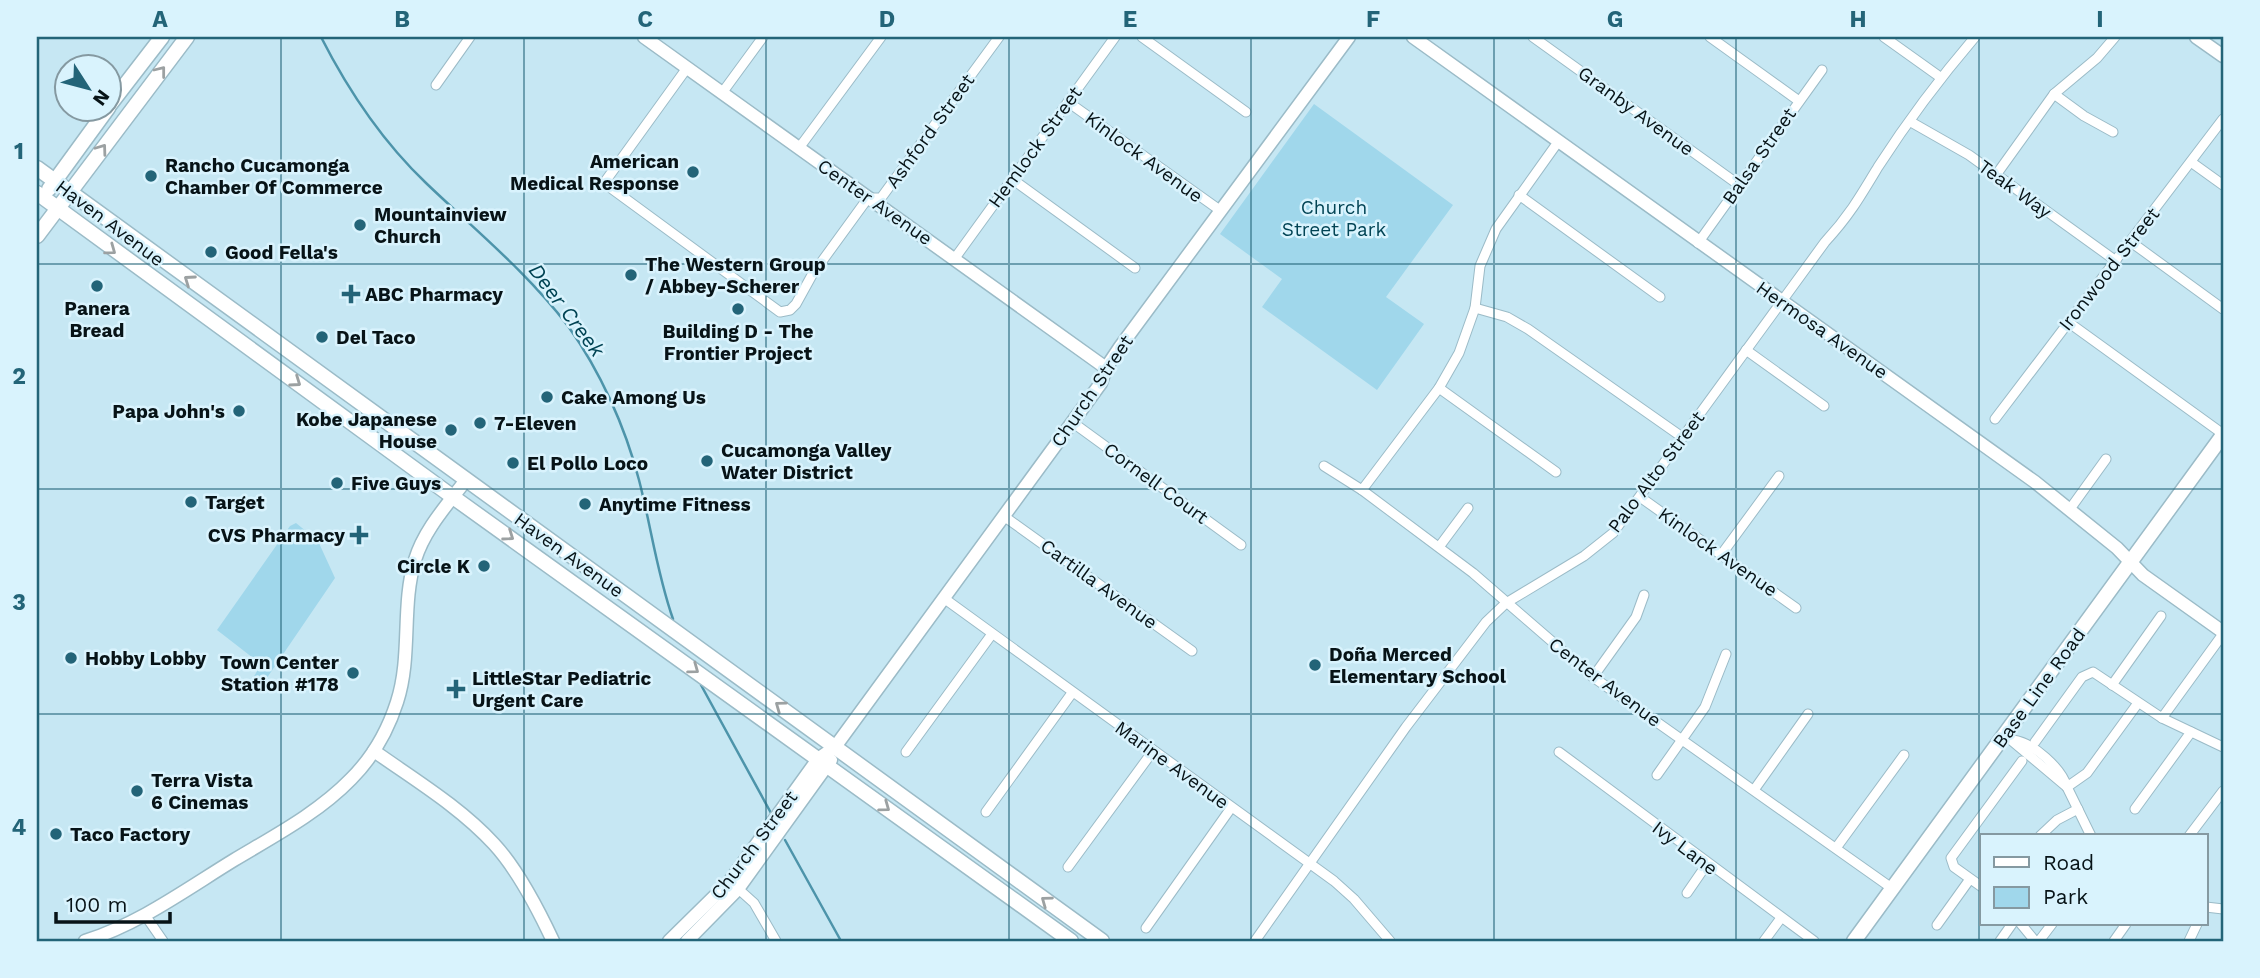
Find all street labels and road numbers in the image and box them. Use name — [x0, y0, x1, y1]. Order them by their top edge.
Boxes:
street label: Granby Avenue — [1574, 61, 1698, 161]
street label: Ashford Street — [881, 69, 979, 193]
street label: Hemlock Street — [983, 82, 1087, 212]
street label: Balsa Street — [1717, 103, 1801, 209]
street label: Kinlock Avenue — [1080, 106, 1208, 208]
street label: Center Avenue — [813, 154, 937, 250]
street label: Teak Way — [1974, 155, 2056, 223]
street label: Haven Avenue — [51, 175, 169, 271]
street label: Ironwood Street — [2054, 203, 2164, 335]
street label: Hermosa Avenue — [1752, 276, 1892, 384]
street label: Church Street — [1046, 331, 1138, 451]
street label: Palo Alto Street — [1603, 407, 1709, 537]
street label: Cornell Court — [1099, 437, 1213, 529]
street label: Kinlock Avenue — [1654, 502, 1782, 602]
street label: Haven Avenue — [510, 508, 628, 602]
street label: Cartilla Avenue — [1036, 534, 1162, 634]
street label: Base Line Road — [1988, 624, 2090, 752]
street label: Center Avenue — [1544, 632, 1666, 732]
street label: Marine Avenue — [1110, 716, 1234, 814]
street label: Church Street — [706, 786, 802, 904]
street label: Ivy Lane — [1648, 816, 1722, 880]

